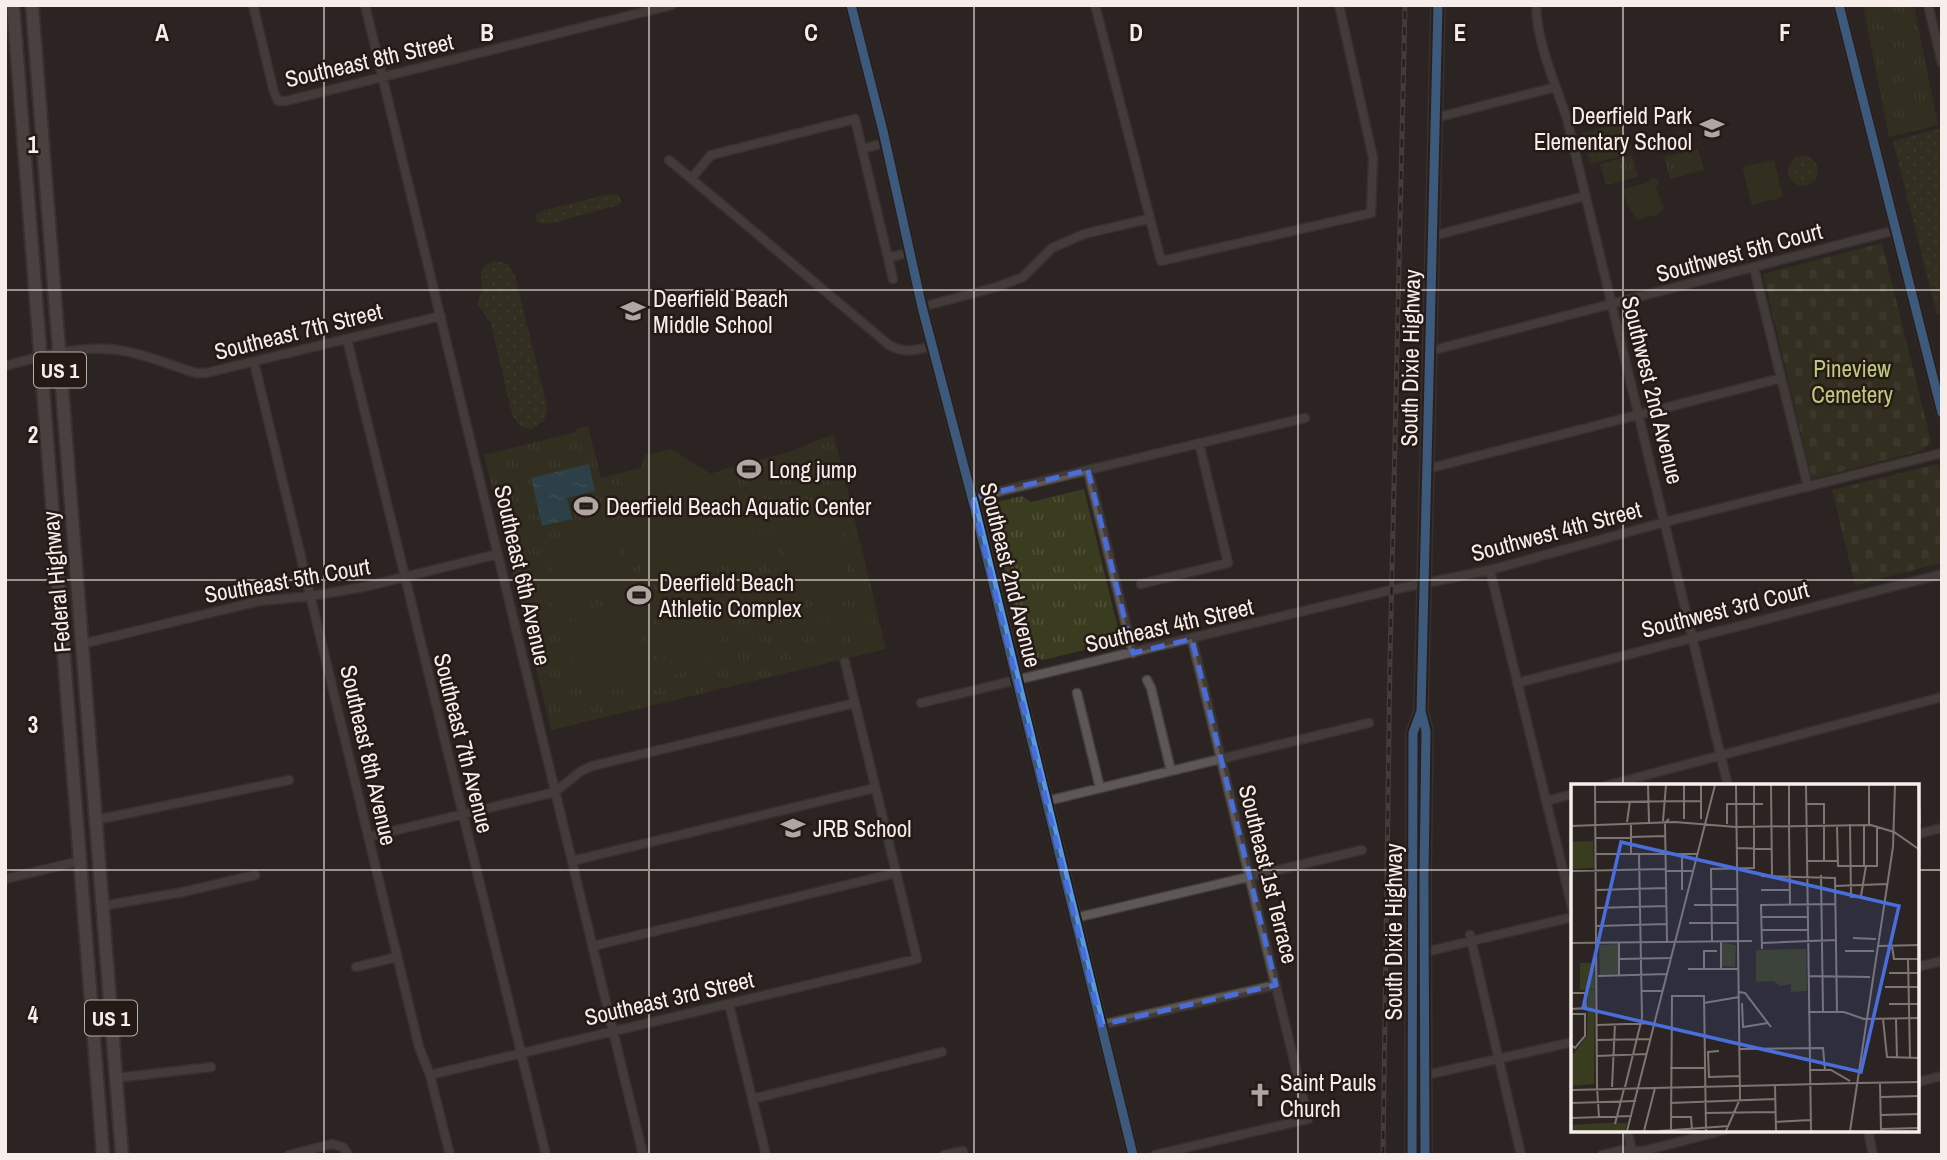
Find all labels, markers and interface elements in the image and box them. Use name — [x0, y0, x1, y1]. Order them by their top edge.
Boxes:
text: A — [155, 17, 169, 48]
text: B — [480, 17, 494, 48]
text: C — [804, 17, 818, 48]
text: D — [1129, 17, 1143, 48]
text: E — [1454, 17, 1466, 48]
text: F — [1779, 17, 1791, 48]
street label: Southeast 8th Street — [282, 26, 456, 94]
place label: Deerfield Park Elementary School — [1534, 100, 1693, 157]
school or university icon: Deerfield Park Elementary School — [1698, 114, 1726, 142]
text: 1 — [28, 129, 39, 160]
street label: Southwest 5th Court — [1652, 215, 1826, 289]
street label: South Dixie Highway — [1393, 269, 1427, 447]
place label: Deerfield Beach Middle School — [653, 283, 788, 340]
street label: Southwest 2nd Avenue — [1615, 293, 1691, 487]
street label: Southeast 7th Street — [211, 295, 385, 367]
school or university icon: Deerfield Beach Middle School — [619, 297, 647, 325]
road number: US 1 — [34, 352, 86, 388]
park label: Pineview Cemetery — [1811, 353, 1893, 410]
text: 2 — [28, 419, 38, 450]
place label: Long jump — [769, 454, 857, 485]
sports icon: Long jump — [735, 455, 763, 483]
street label: Southeast 2nd Avenue — [973, 479, 1049, 671]
street label: Southeast 6th Avenue — [487, 482, 559, 668]
place label: Deerfield Beach Aquatic Center — [606, 491, 872, 522]
sports icon: Deerfield Beach Aquatic Center — [572, 492, 600, 520]
street label: Southwest 4th Street — [1467, 493, 1645, 569]
street label: Federal Highway — [34, 510, 78, 654]
street label: Southeast 5th Court — [202, 550, 372, 610]
place label: Deerfield Beach Athletic Complex — [658, 567, 802, 624]
street label: Southwest 3rd Court — [1638, 573, 1812, 645]
sports icon: Deerfield Beach Athletic Complex — [625, 581, 653, 609]
street label: Southeast 4th Street — [1082, 591, 1256, 659]
street label: Southeast 7th Avenue — [427, 650, 501, 836]
street label: Southeast 8th Avenue — [333, 662, 405, 848]
text: 3 — [28, 709, 38, 740]
street label: Southeast 1st Terrace — [1232, 781, 1306, 967]
inset map — [1571, 784, 1919, 1132]
place label: JRB School — [813, 813, 912, 844]
school or university icon: JRB School — [779, 814, 807, 842]
street label: South Dixie Highway — [1378, 843, 1409, 1021]
street label: Southeast 3rd Street — [581, 963, 757, 1033]
text: 4 — [28, 999, 39, 1030]
road number: US 1 — [85, 1000, 137, 1036]
place label: Saint Pauls Church — [1280, 1067, 1376, 1124]
church icon: Saint Pauls Church — [1246, 1081, 1274, 1109]

